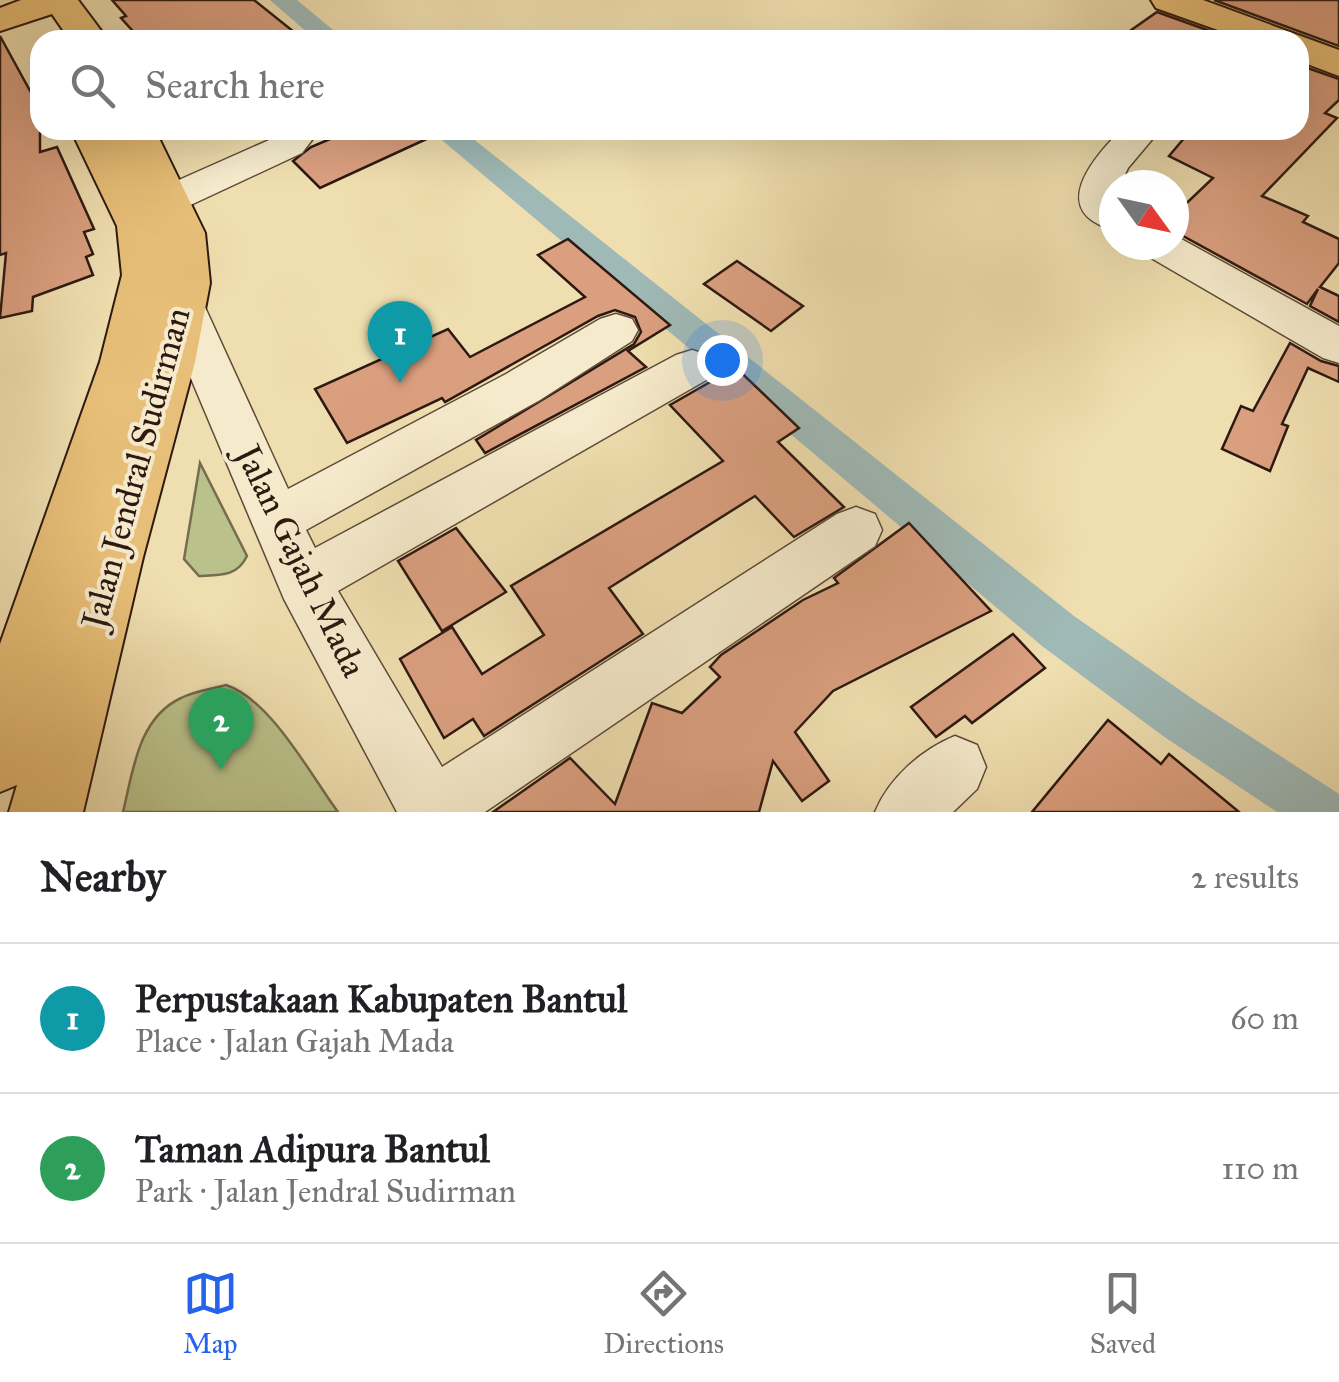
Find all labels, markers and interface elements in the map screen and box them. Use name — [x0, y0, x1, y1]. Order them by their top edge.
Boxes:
search box — [30, 30, 1309, 140]
icon: search — [65, 58, 120, 113]
text: Search here — [145, 62, 325, 108]
north arrow — [1099, 170, 1189, 260]
pin: 1 — [368, 300, 432, 383]
street label: Jalan Jendral Sudirman — [71, 303, 200, 637]
your location — [697, 335, 748, 386]
street label: Jalan Gajah Mada — [225, 434, 376, 684]
pin: 2 — [188, 688, 254, 770]
text: Nearby — [40, 851, 165, 903]
text: 2 results — [1191, 858, 1299, 897]
text: Perpustakaan Kabupaten Bantul — [135, 976, 627, 1022]
text: 1 — [66, 999, 79, 1038]
text: 60 m — [1230, 999, 1299, 1038]
text: Place · Jalan Gajah Mada — [135, 1022, 454, 1061]
text: Taman Adipura Bantul — [135, 1126, 490, 1172]
text: 2 — [65, 1149, 80, 1188]
text: 110 m — [1221, 1149, 1299, 1188]
text: Park · Jalan Jendral Sudirman — [135, 1172, 516, 1211]
tab: Map — [183, 1266, 238, 1361]
tab: Directions — [603, 1266, 724, 1361]
tab: Saved — [1090, 1266, 1156, 1361]

